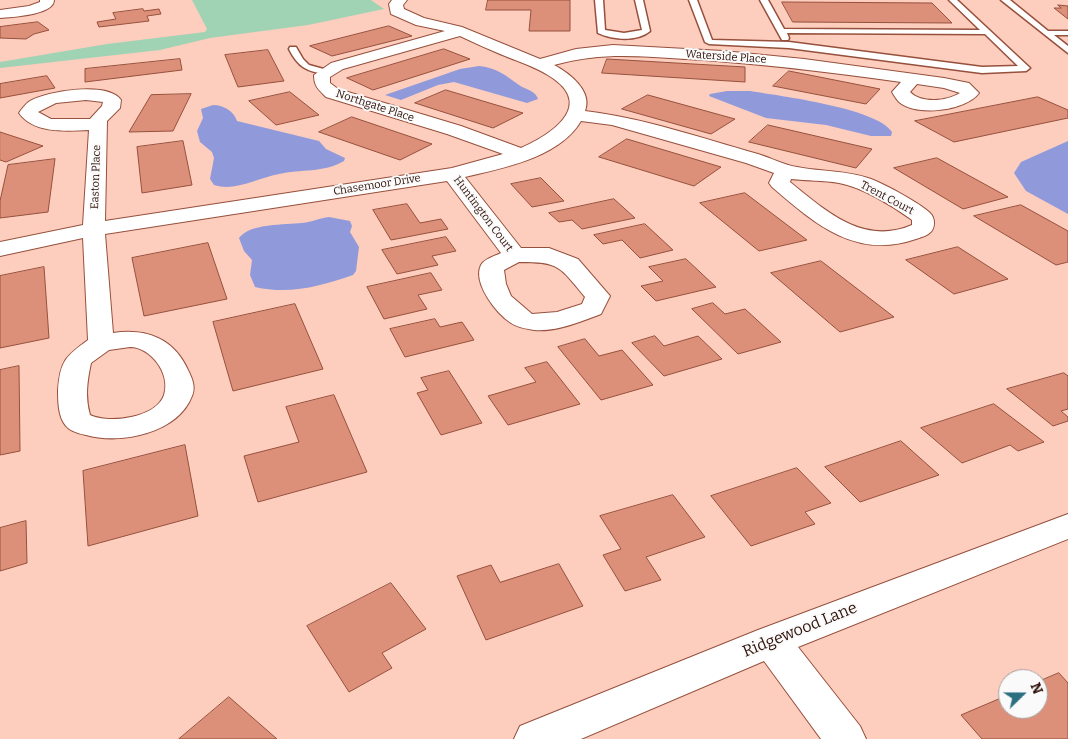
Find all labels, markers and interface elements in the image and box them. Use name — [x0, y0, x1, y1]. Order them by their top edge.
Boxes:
street label: Waterside Place — [685, 48, 767, 66]
street label: Northgate Place — [334, 87, 416, 125]
street label: Easton Place — [88, 145, 104, 209]
street label: Chasemoor Drive — [332, 172, 422, 198]
street label: Huntington Court — [450, 174, 516, 254]
street label: Trent Court — [858, 178, 916, 218]
street label: Ridgewood Lane — [740, 598, 860, 662]
north arrow — [998, 669, 1048, 719]
text: N — [1027, 680, 1046, 697]

